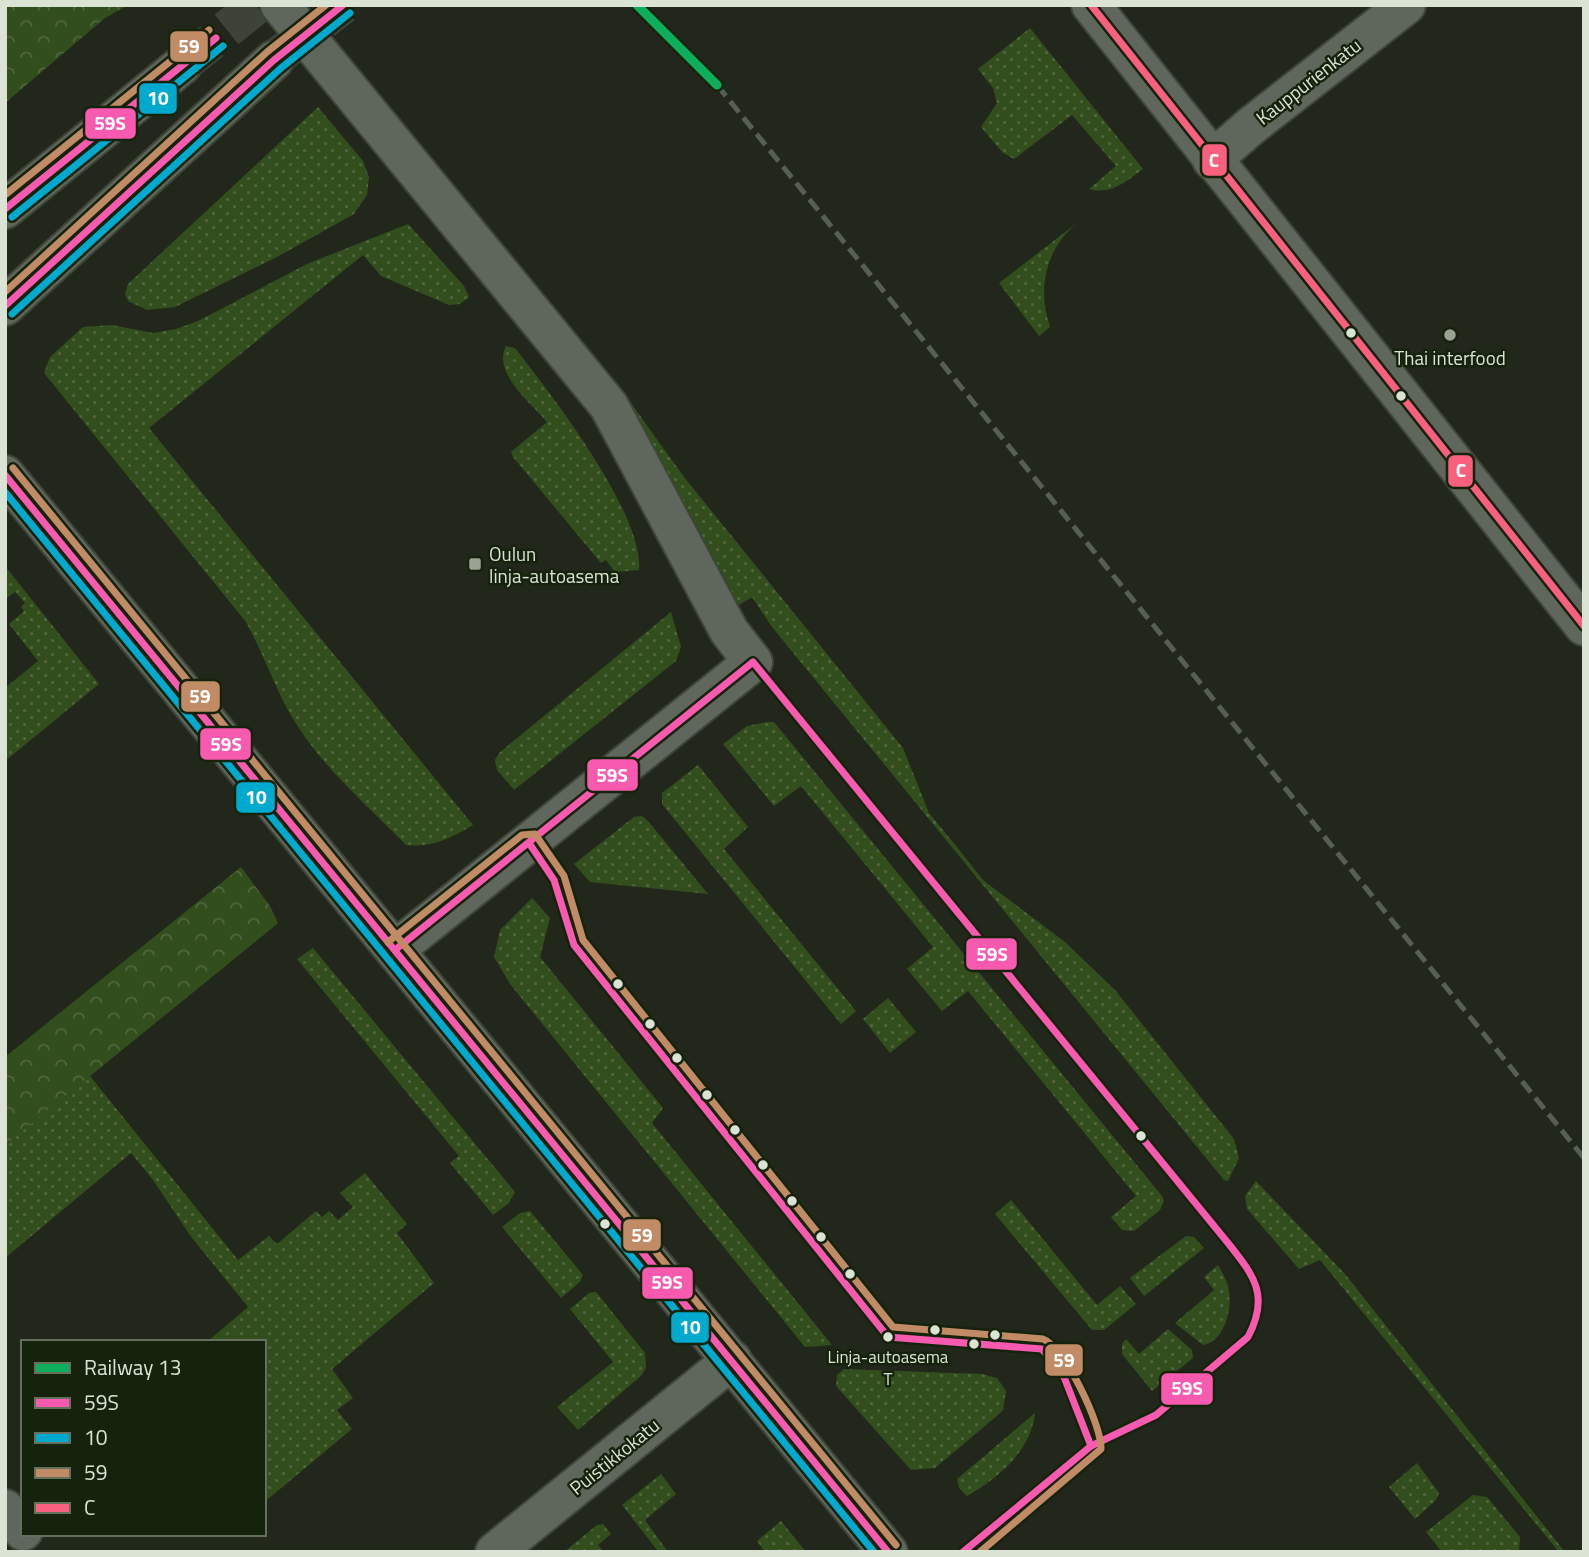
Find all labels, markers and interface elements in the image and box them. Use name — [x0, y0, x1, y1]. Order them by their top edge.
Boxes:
line badge: 59 — [169, 30, 209, 63]
text: 59 — [178, 31, 200, 60]
street label: Kauppurienkatu — [1249, 31, 1367, 131]
line badge: 10 — [138, 82, 178, 115]
text: 10 — [147, 83, 169, 112]
line badge: 59S — [84, 107, 137, 140]
text: 59S — [94, 108, 126, 137]
line badge: C — [1201, 143, 1228, 177]
text: C — [1209, 145, 1219, 174]
unlabelled marker — [1344, 326, 1358, 340]
marker: Thai interfood — [1442, 327, 1458, 343]
place label: Thai interfood — [1394, 343, 1506, 372]
unlabelled marker — [1394, 389, 1408, 403]
line badge: C — [1447, 454, 1474, 488]
text: C — [1456, 455, 1466, 484]
place label: Oulun linja-autoasema — [489, 539, 620, 590]
marker: Oulun linja-autoasema — [467, 556, 483, 572]
line badge: 59 — [180, 680, 221, 713]
text: 59 — [189, 681, 211, 710]
line badge: 59S — [199, 727, 252, 761]
text: 59S — [210, 729, 242, 758]
line badge: 59S — [586, 758, 639, 792]
text: 59S — [596, 760, 628, 789]
line badge: 10 — [235, 781, 276, 814]
text: 10 — [245, 782, 267, 811]
line badge: 59S — [965, 937, 1018, 971]
text: 59S — [976, 939, 1008, 968]
unlabelled marker — [611, 977, 625, 991]
unlabelled marker — [643, 1017, 657, 1031]
unlabelled marker — [670, 1051, 684, 1065]
unlabelled marker — [700, 1088, 714, 1102]
unlabelled marker — [728, 1123, 742, 1137]
unlabelled marker — [1134, 1129, 1148, 1143]
unlabelled marker — [756, 1158, 770, 1172]
unlabelled marker — [785, 1194, 799, 1208]
unlabelled marker — [598, 1217, 612, 1231]
line badge: 59 — [622, 1218, 662, 1252]
text: 59 — [631, 1220, 653, 1249]
unlabelled marker — [814, 1230, 828, 1244]
line badge: 59S — [641, 1266, 694, 1300]
text: 59S — [651, 1267, 683, 1296]
unlabelled marker — [843, 1267, 857, 1281]
line badge: 10 — [670, 1311, 710, 1344]
text: 10 — [679, 1312, 701, 1341]
unlabelled marker — [928, 1323, 942, 1337]
unlabelled marker — [988, 1328, 1002, 1342]
marker: Linja-autoasema T — [881, 1330, 895, 1344]
unlabelled marker — [967, 1337, 981, 1351]
legend — [21, 1340, 266, 1536]
line badge: 59 — [1044, 1343, 1084, 1377]
place label: Linja-autoasema T — [828, 1344, 949, 1392]
text: 59 — [1053, 1345, 1075, 1374]
text: Railway 13 — [84, 1351, 182, 1383]
line badge: 59S — [1160, 1372, 1214, 1406]
text: 59S — [1171, 1373, 1203, 1402]
text: 59S — [84, 1386, 119, 1418]
street label: Puistikkokatu — [563, 1411, 665, 1501]
text: 10 — [84, 1421, 108, 1453]
text: 59 — [84, 1456, 108, 1488]
text: C — [84, 1491, 95, 1523]

